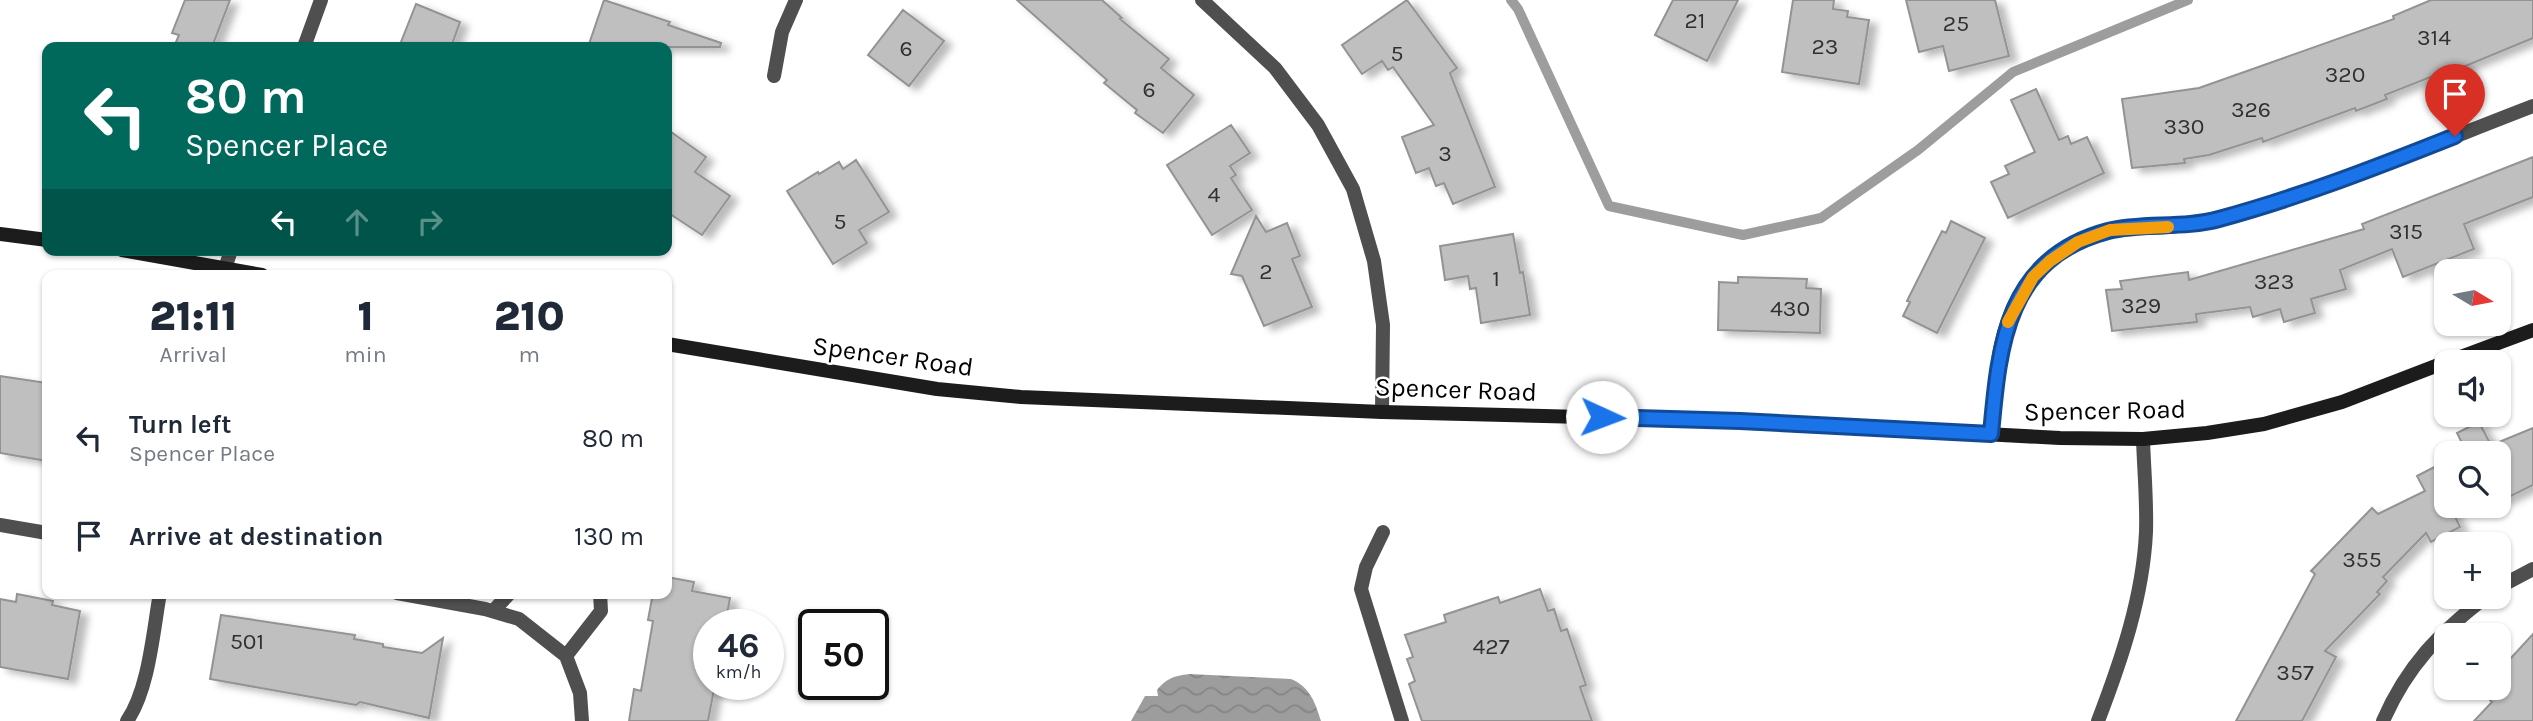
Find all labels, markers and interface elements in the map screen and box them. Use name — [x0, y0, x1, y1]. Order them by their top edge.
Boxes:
house number: 21 — [1685, 7, 1705, 34]
house number: 25 — [1943, 10, 1969, 37]
house number: 314 — [2417, 24, 2451, 51]
house number: 23 — [1812, 33, 1838, 60]
house number: 6 — [899, 35, 913, 62]
house number: 5 — [1391, 40, 1403, 67]
house number: 320 — [2325, 61, 2365, 88]
pin — [2425, 64, 2485, 136]
text: 80 m — [185, 68, 307, 125]
icon: left — [70, 70, 161, 161]
icon: arrive — [2436, 75, 2474, 113]
house number: 6 — [1142, 76, 1156, 103]
house number: 326 — [2231, 96, 2271, 123]
house number: 330 — [2164, 113, 2204, 140]
text: Spencer Place — [185, 127, 388, 164]
house number: 3 — [1438, 140, 1452, 167]
house number: 4 — [1208, 181, 1221, 208]
icon: left — [265, 203, 303, 241]
icon: ahead — [338, 203, 376, 241]
icon: right — [411, 203, 449, 241]
house number: 5 — [834, 208, 846, 235]
house number: 315 — [2389, 218, 2423, 245]
house number: 2 — [1259, 258, 1273, 285]
north arrow — [2434, 259, 2511, 336]
map controls — [2434, 259, 2511, 700]
house number: 1 — [1492, 265, 1500, 292]
house number: 323 — [2254, 268, 2294, 295]
text: 21:11 — [149, 291, 237, 341]
text: 1 — [357, 291, 374, 341]
text: 210 — [494, 291, 565, 341]
house number: 329 — [2121, 292, 2161, 319]
house number: 430 — [1770, 295, 1810, 322]
street label: Spencer Road — [810, 330, 975, 383]
text: Arrival — [159, 341, 227, 368]
text: min — [344, 341, 387, 368]
text: m — [519, 341, 540, 368]
button: sound — [2434, 350, 2511, 427]
street label: Spencer Road — [1374, 371, 1538, 408]
position arrow — [1565, 380, 1639, 454]
street label: Spencer Road — [2024, 394, 2186, 427]
text: Turn left — [129, 409, 231, 440]
icon: left — [70, 419, 108, 457]
text: 80 m — [582, 423, 644, 454]
text: Spencer Place — [129, 440, 275, 467]
button: search — [2434, 441, 2511, 518]
icon: arrive — [70, 517, 108, 555]
text: Arrive at destination — [129, 521, 383, 552]
text: 130 m — [574, 521, 644, 552]
button: + — [2434, 532, 2511, 609]
house number: 355 — [2342, 546, 2382, 573]
speed limit sign: 50 — [798, 609, 889, 700]
button: − — [2434, 623, 2511, 700]
text: 46 — [717, 625, 760, 666]
house number: 501 — [230, 628, 264, 655]
house number: 427 — [1473, 633, 1510, 660]
house number: 357 — [2276, 659, 2314, 686]
text: km/h — [716, 661, 761, 683]

